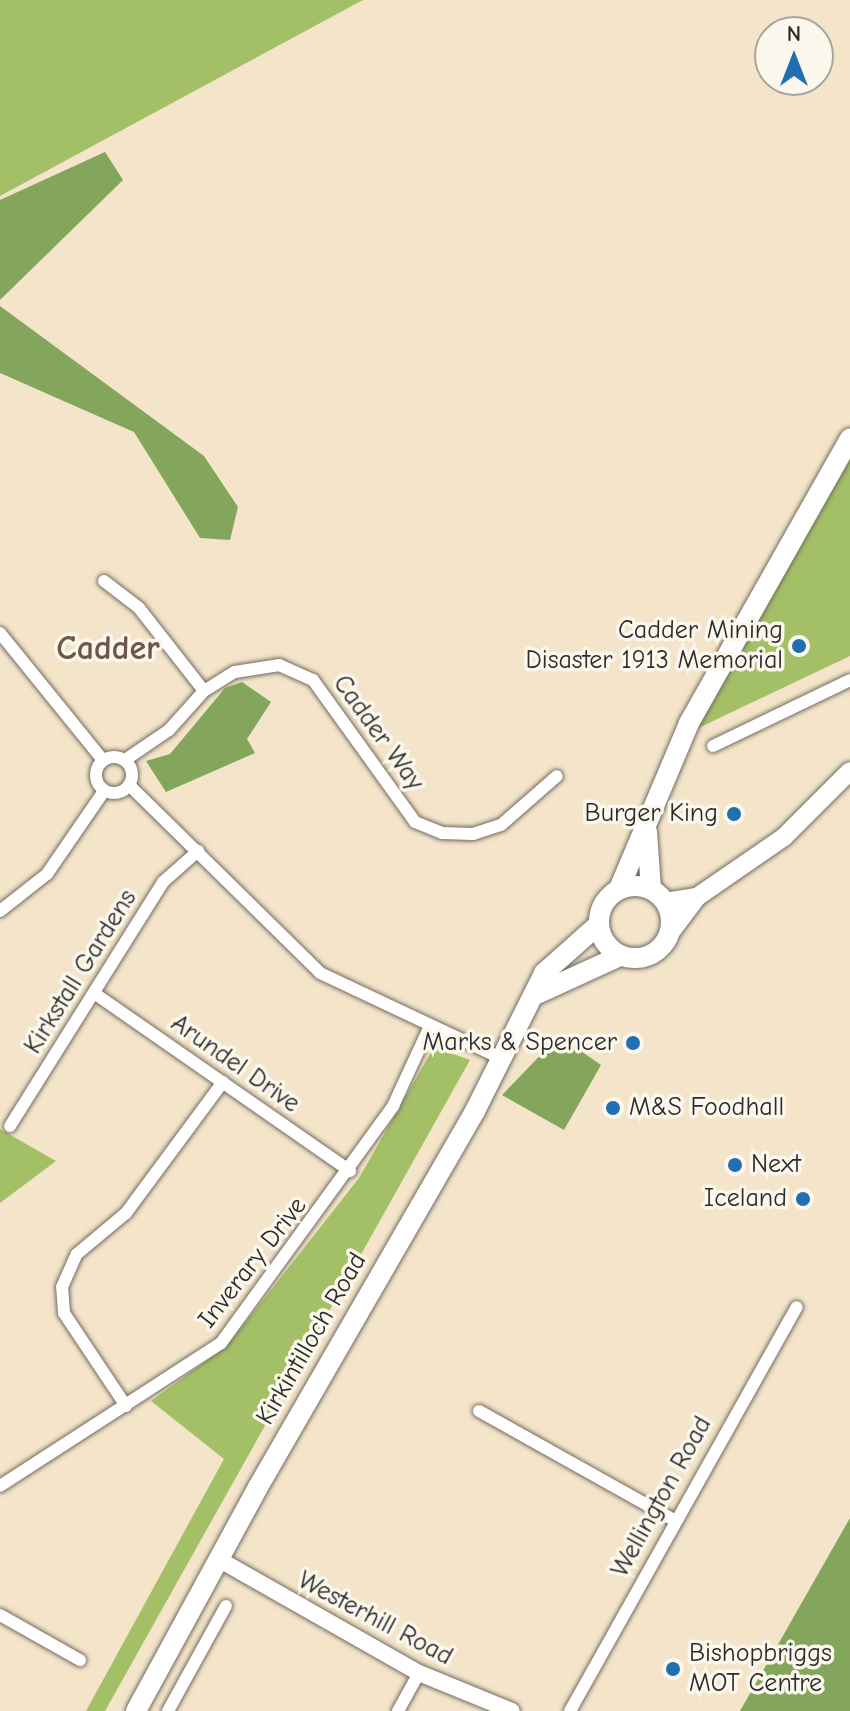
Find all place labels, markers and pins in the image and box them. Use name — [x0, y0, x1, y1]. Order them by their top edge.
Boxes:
place label: Cadder Mining Disaster 1913 Memorial — [525, 615, 783, 676]
marker: Cadder Mining Disaster 1913 Memorial — [790, 637, 808, 655]
place label: Burger King — [585, 798, 718, 830]
marker: Burger King — [725, 805, 743, 823]
place label: Marks & Spencer — [423, 1027, 617, 1059]
marker: Marks & Spencer — [624, 1034, 642, 1052]
place label: M&S Foodhall — [629, 1092, 784, 1124]
marker: M&S Foodhall — [604, 1099, 622, 1117]
place label: Next — [751, 1149, 801, 1181]
marker: Next — [726, 1156, 744, 1174]
place label: Iceland — [704, 1183, 787, 1215]
marker: Iceland — [794, 1190, 812, 1208]
place label: Bishopbriggs MOT Centre — [689, 1638, 832, 1700]
marker: Bishopbriggs MOT Centre — [664, 1660, 682, 1678]

